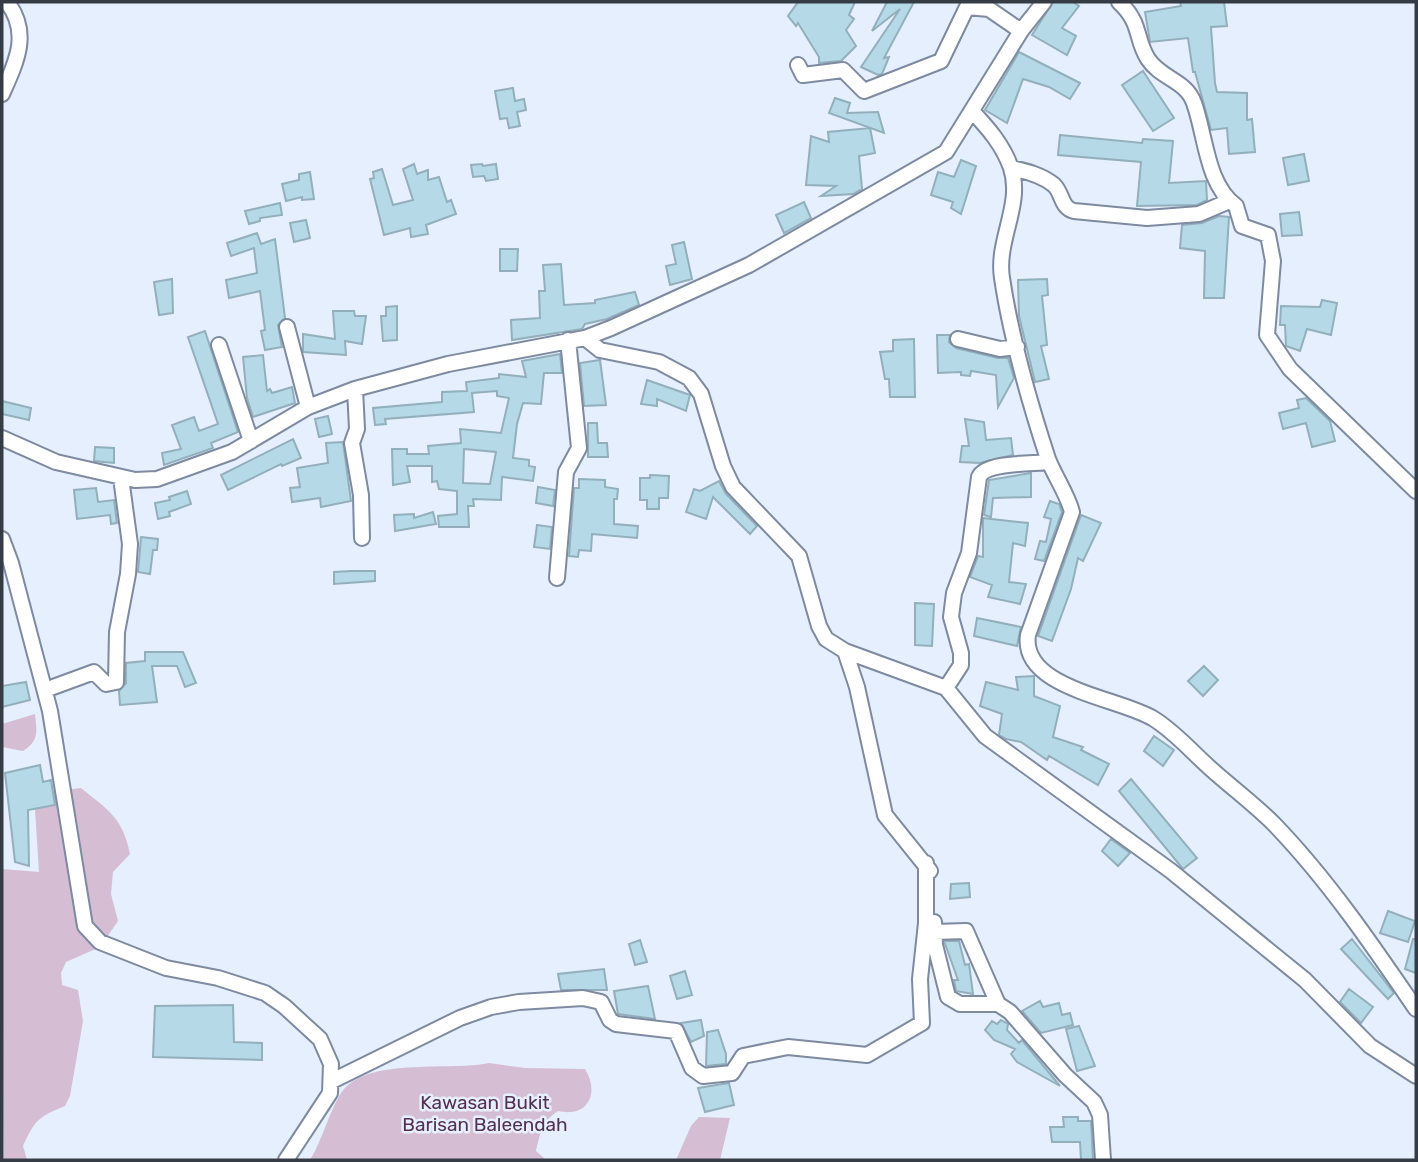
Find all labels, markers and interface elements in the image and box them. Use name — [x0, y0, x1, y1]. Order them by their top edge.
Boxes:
park label: Kawasan Bukit Barisan Baleendah — [402, 1091, 568, 1136]

